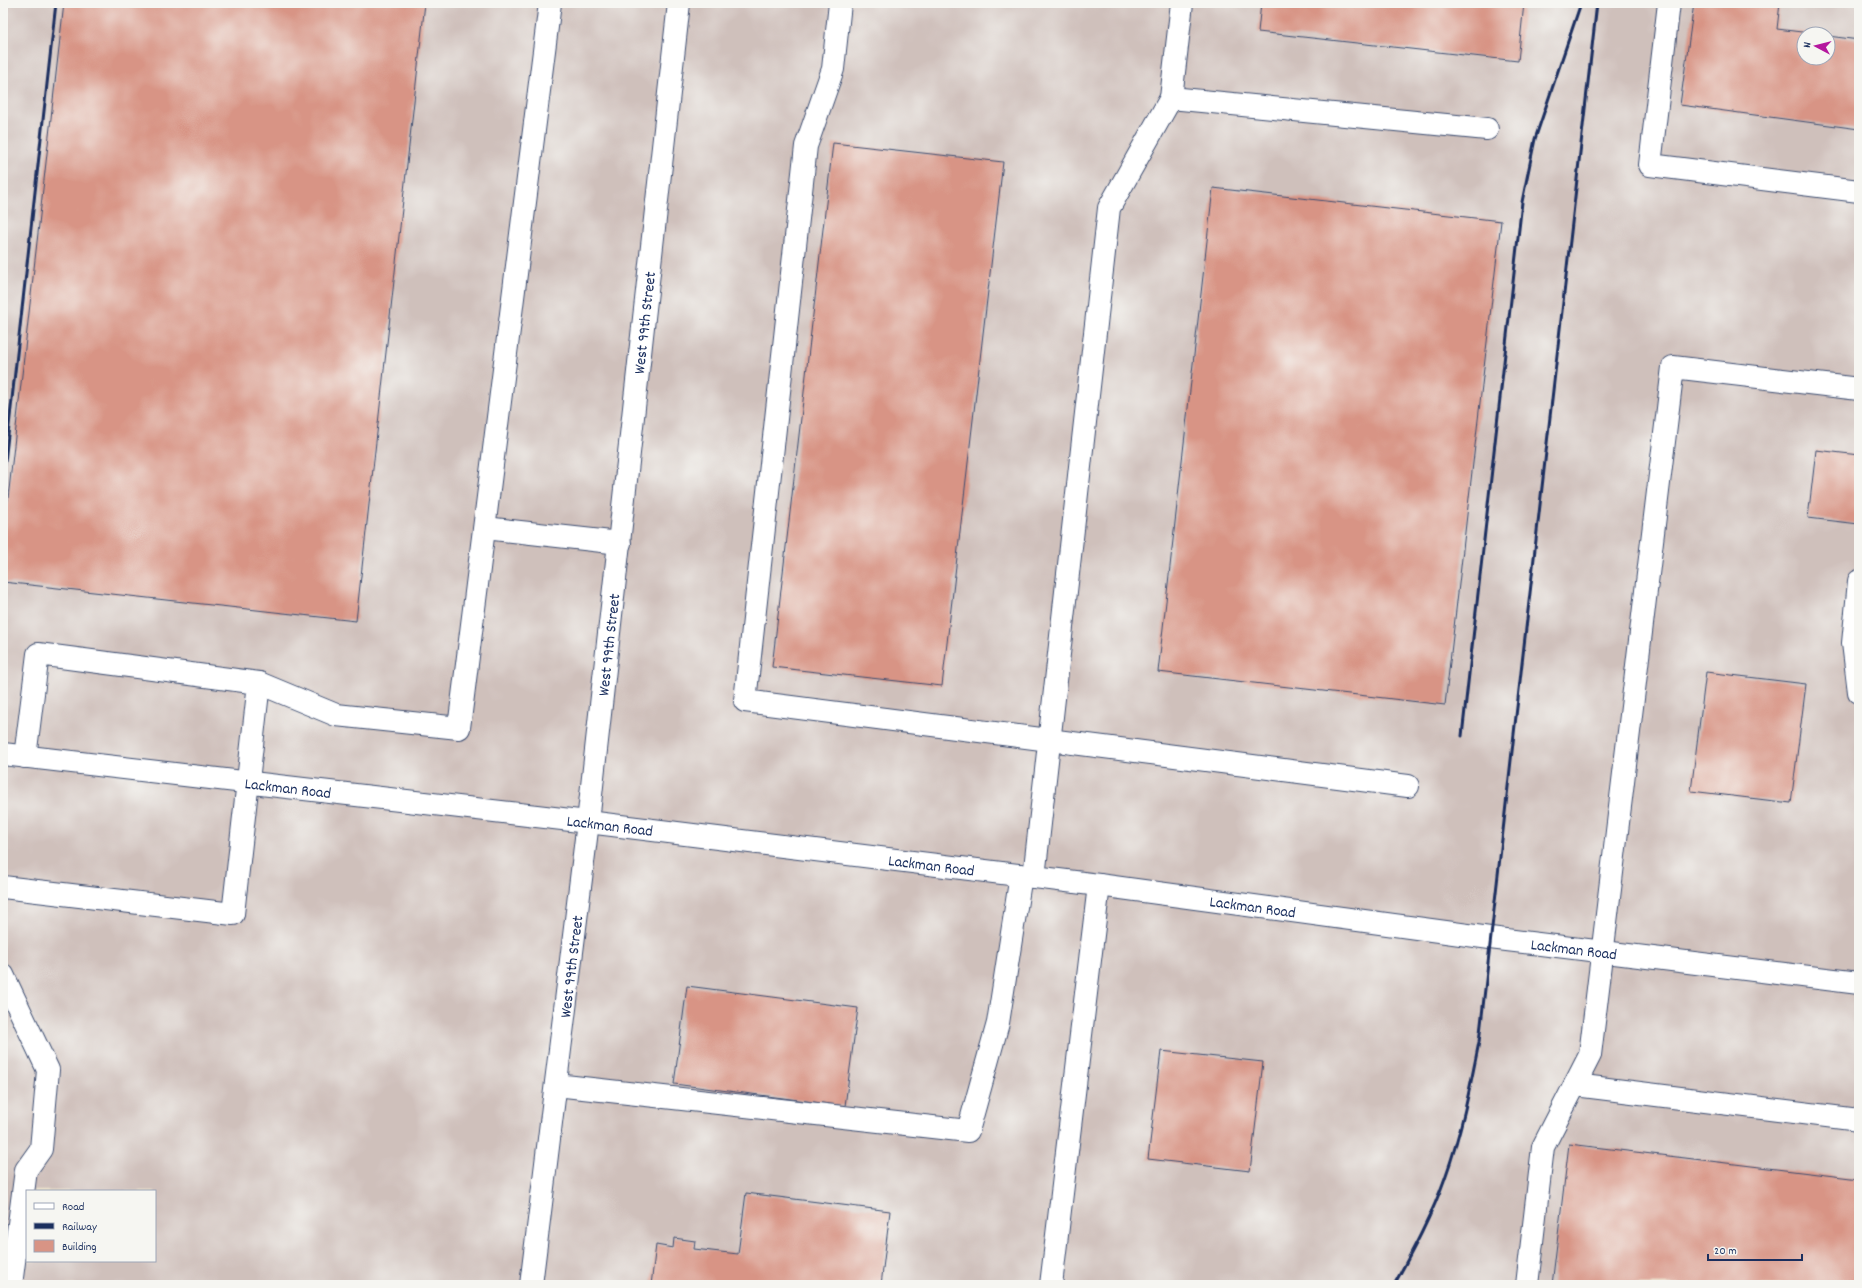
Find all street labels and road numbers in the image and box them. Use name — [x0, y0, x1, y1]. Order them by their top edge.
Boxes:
street label: West 99th Street — [629, 270, 663, 375]
street label: West 99th Street — [593, 592, 627, 697]
street label: Lackman Road — [243, 773, 332, 806]
street label: Lackman Road — [565, 811, 654, 844]
street label: Lackman Road — [887, 850, 976, 884]
street label: Lackman Road — [1208, 891, 1297, 926]
street label: West 99th Street — [555, 914, 590, 1019]
street label: Lackman Road — [1529, 934, 1618, 967]

